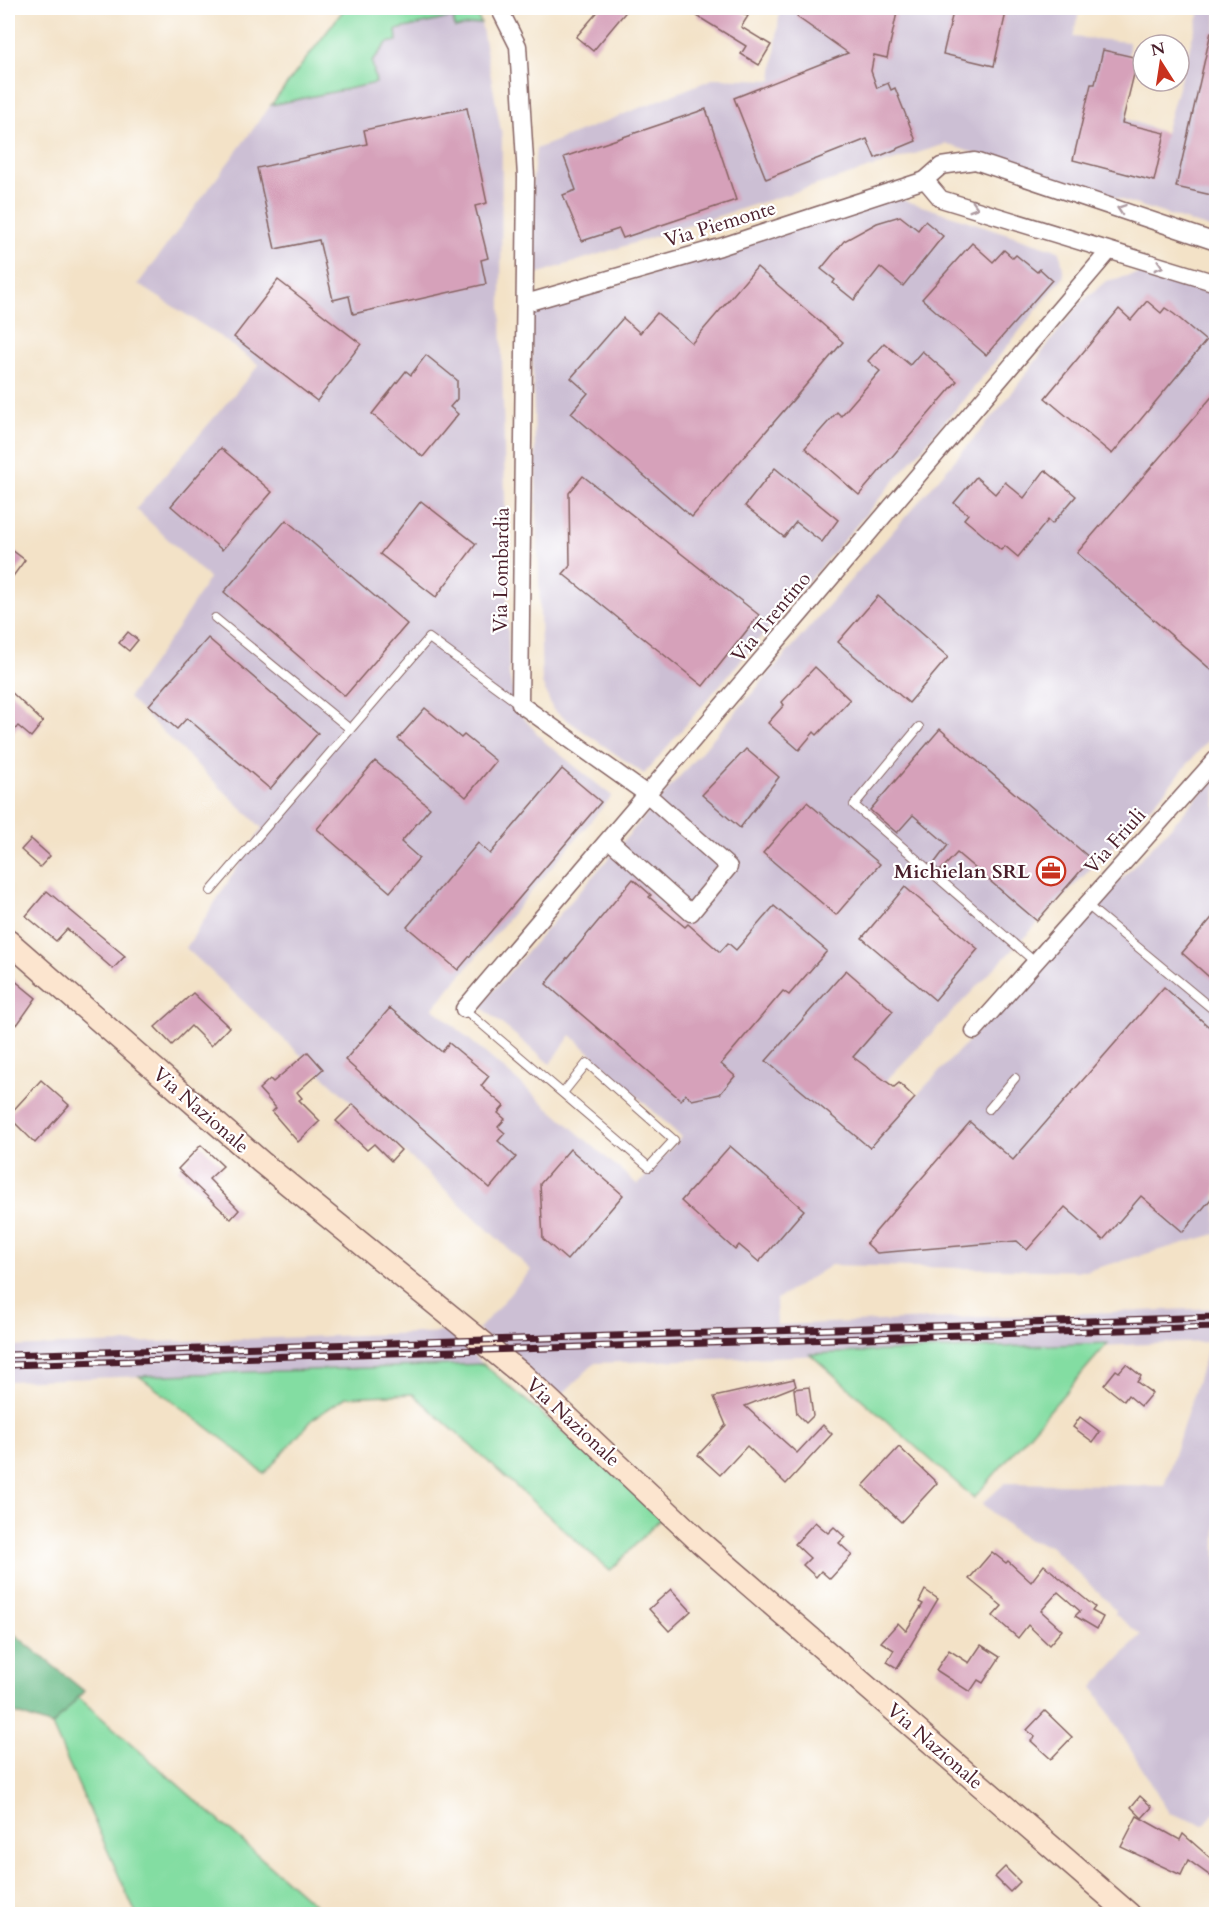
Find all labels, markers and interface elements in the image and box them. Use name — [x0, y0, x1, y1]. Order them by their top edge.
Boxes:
north arrow — [1131, 33, 1191, 93]
text: N — [1149, 37, 1167, 62]
street label: Via Piemonte — [661, 194, 779, 254]
one-way arrow — [968, 200, 979, 212]
one-way arrow — [1116, 204, 1127, 217]
one-way arrow — [1154, 259, 1164, 271]
street label: Via Lombardia — [486, 507, 516, 633]
street label: Via Trentino — [725, 566, 817, 668]
street label: Via Friuli — [1078, 802, 1152, 880]
office icon: Michielan SRL — [1035, 855, 1067, 887]
place label: Michielan SRL — [894, 858, 1030, 885]
street label: Via Nazionale — [147, 1061, 255, 1159]
street label: Via Nazionale — [520, 1371, 626, 1473]
street label: Via Nazionale — [881, 1697, 989, 1795]

